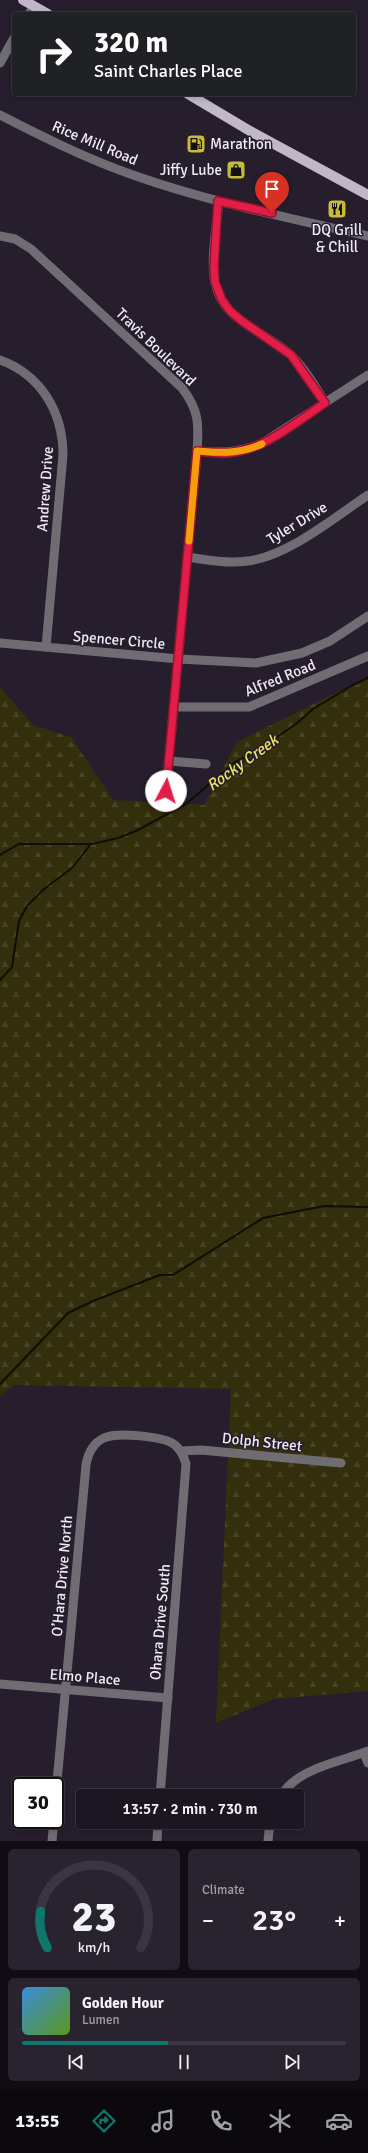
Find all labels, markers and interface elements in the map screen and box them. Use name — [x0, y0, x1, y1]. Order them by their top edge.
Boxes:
text: 320 m — [94, 26, 168, 60]
icon: right — [28, 28, 80, 80]
text: Saint Charles Place — [94, 60, 242, 82]
street label: Rice Mill Road — [50, 117, 140, 169]
fuel station icon: Marathon — [185, 133, 207, 155]
place label: Marathon — [210, 135, 272, 153]
shop icon: Jiffy Lube — [225, 159, 247, 181]
place label: Jiffy Lube — [160, 161, 222, 179]
pin — [255, 172, 289, 213]
icon: arrive — [261, 178, 283, 200]
restaurant icon: DQ Grill & Chill — [326, 198, 348, 220]
place label: DQ Grill & Chill — [312, 221, 362, 256]
street label: Travis Boulevard — [112, 304, 200, 390]
street label: Andrew Drive — [33, 446, 57, 532]
street label: Tyler Drive — [263, 498, 331, 548]
street label: Spencer Circle — [72, 627, 166, 653]
street label: Alfred Road — [242, 656, 318, 700]
water label: Rocky Creek — [203, 729, 284, 795]
position arrow — [145, 770, 187, 812]
street label: Dolph Street — [221, 1429, 303, 1455]
street label: O’Hara Drive North — [48, 1515, 76, 1637]
street label: Ohara Drive South — [146, 1563, 174, 1681]
street label: Elmo Place — [49, 1665, 121, 1689]
speed limit sign: 30 — [12, 1777, 64, 1829]
text: 13:57 · 2 min · 730 m — [123, 1800, 257, 1818]
text: Climate — [202, 1882, 245, 1898]
text: 23 — [72, 1891, 116, 1942]
text: 23° — [252, 1902, 296, 1939]
text: − — [202, 1907, 214, 1934]
text: + — [334, 1907, 346, 1934]
text: km/h — [78, 1938, 110, 1955]
text: Golden Hour — [82, 1994, 164, 2012]
text: Lumen — [82, 2012, 120, 2028]
icon: previous — [65, 2051, 87, 2073]
icon: pause — [173, 2051, 195, 2073]
icon: next — [281, 2051, 303, 2073]
icon: directions — [90, 2107, 118, 2135]
icon: music — [149, 2107, 177, 2135]
icon: phone — [207, 2107, 235, 2135]
icon: climate — [266, 2107, 294, 2135]
icon: car — [325, 2107, 353, 2135]
text: 13:55 — [15, 2110, 60, 2132]

